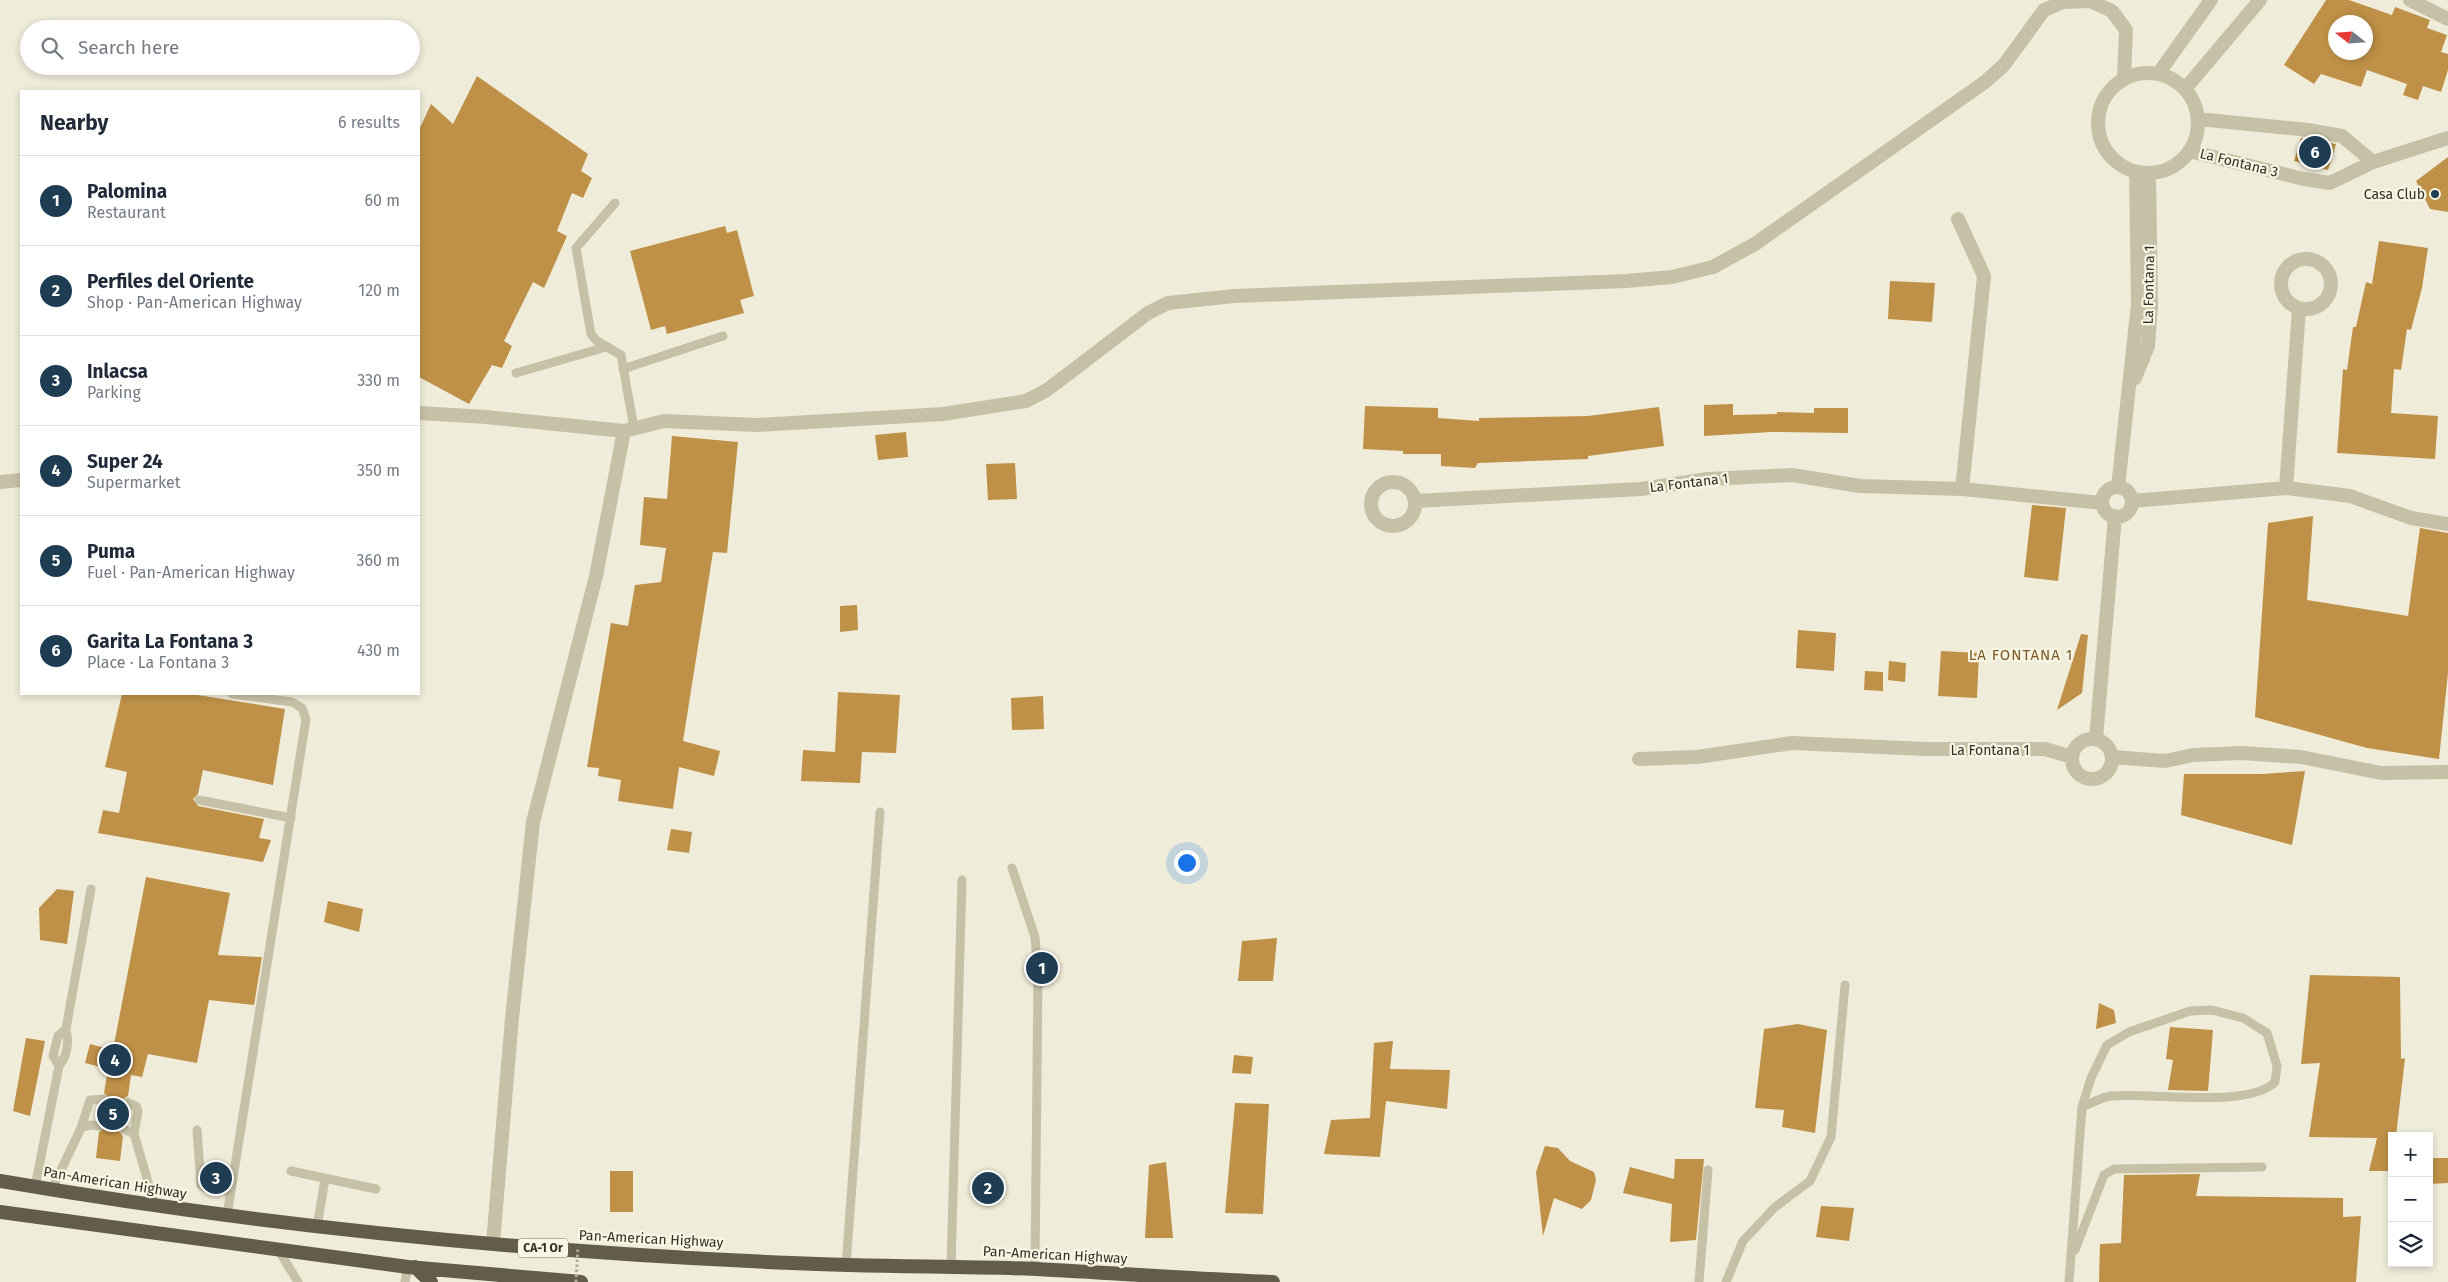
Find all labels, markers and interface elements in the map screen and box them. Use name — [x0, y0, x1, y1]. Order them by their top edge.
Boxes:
north arrow — [2328, 15, 2373, 60]
search box — [20, 20, 420, 75]
icon: search — [38, 34, 66, 62]
text: Search here — [78, 36, 179, 59]
text: Nearby — [40, 110, 108, 136]
text: 6 results — [338, 113, 400, 132]
pin: 6 — [2299, 133, 2331, 171]
street label: La Fontana 3 — [2198, 145, 2280, 181]
text: Palomina — [87, 180, 167, 203]
place label: Casa Club — [2364, 186, 2425, 203]
marker: Casa Club — [2429, 188, 2441, 200]
text: 1 — [52, 191, 60, 210]
text: 60 m — [365, 191, 400, 210]
text: Restaurant — [87, 203, 166, 222]
street label: La Fontana 1 — [2140, 245, 2158, 325]
text: Perfiles del Oriente — [87, 270, 254, 293]
text: 2 — [52, 281, 60, 300]
text: 120 m — [358, 281, 400, 300]
text: Shop · Pan-American Highway — [87, 293, 302, 312]
text: Inlacsa — [87, 360, 148, 383]
text: 3 — [52, 371, 60, 390]
text: 330 m — [357, 371, 400, 390]
text: Parking — [87, 383, 141, 402]
text: Super 24 — [87, 450, 163, 473]
text: 4 — [51, 461, 61, 480]
text: 350 m — [357, 461, 400, 480]
street label: La Fontana 1 — [1649, 470, 1729, 496]
text: Supermarket — [87, 473, 181, 492]
text: Puma — [87, 540, 135, 563]
text: 5 — [52, 551, 60, 570]
text: 360 m — [357, 551, 400, 570]
text: Fuel · Pan-American Highway — [87, 563, 295, 582]
text: Garita La Fontana 3 — [87, 630, 253, 653]
text: 6 — [51, 641, 61, 660]
text: 430 m — [357, 641, 400, 660]
district label: LA FONTANA 1 — [1969, 646, 2073, 664]
text: Place · La Fontana 3 — [87, 653, 229, 672]
street label: La Fontana 1 — [1950, 742, 2030, 759]
your location — [1174, 850, 1200, 876]
pin: 1 — [1026, 949, 1058, 987]
pin: 4 — [99, 1041, 131, 1079]
pin: 5 — [97, 1095, 129, 1133]
map controls — [2388, 1132, 2433, 1267]
button: + — [2388, 1132, 2433, 1177]
pin: 3 — [200, 1159, 232, 1197]
street label: Pan-American Highway — [42, 1163, 188, 1203]
pin: 2 — [972, 1169, 1004, 1207]
button: − — [2388, 1177, 2433, 1222]
button: layers — [2388, 1222, 2433, 1267]
street label: Pan-American Highway — [578, 1227, 724, 1251]
road number: CA-1 Or — [518, 1238, 568, 1258]
street label: Pan-American Highway — [982, 1243, 1128, 1267]

